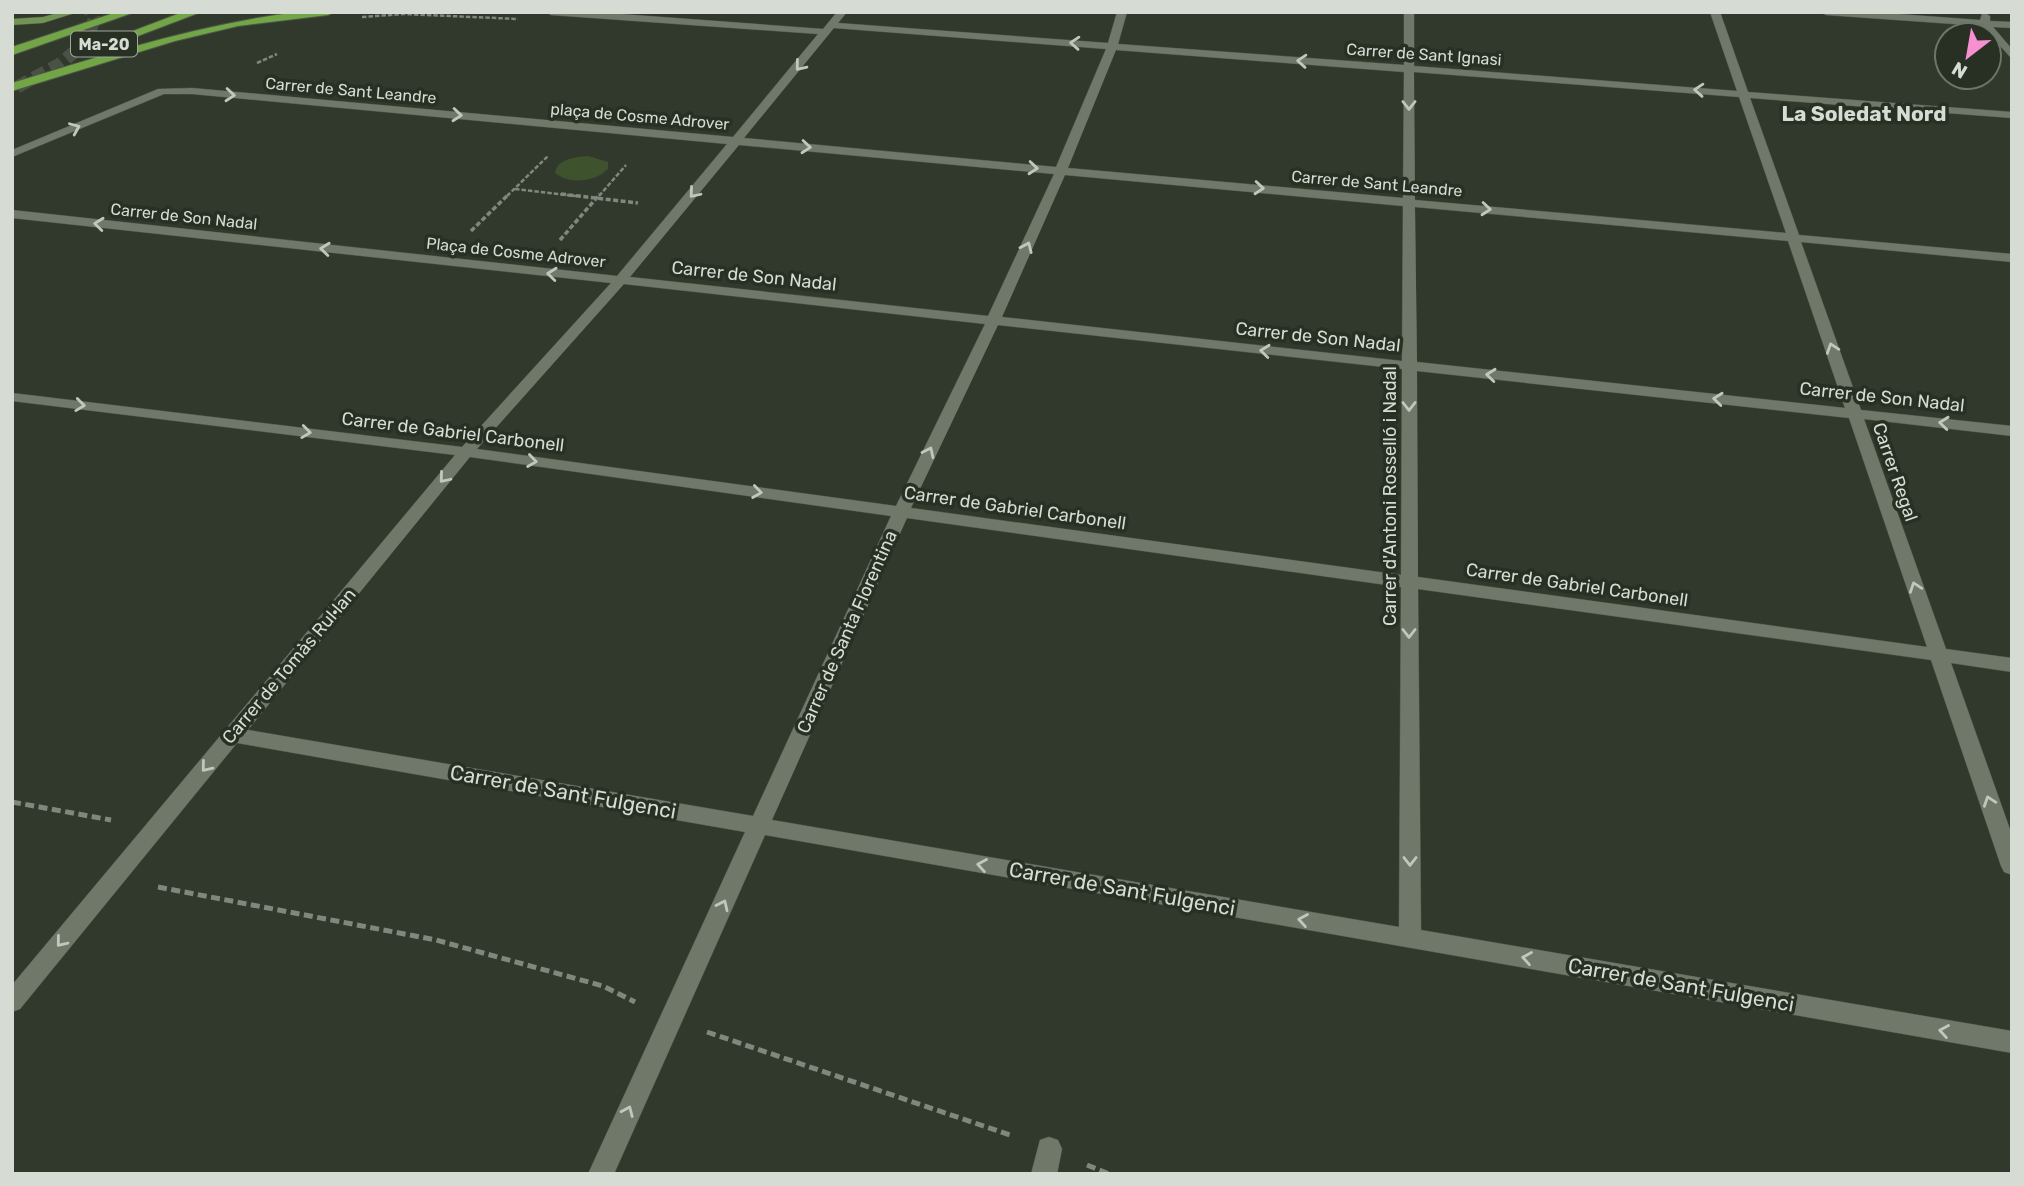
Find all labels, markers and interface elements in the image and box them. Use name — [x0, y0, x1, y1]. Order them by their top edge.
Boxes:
north arrow — [1933, 21, 2003, 91]
road number: Ma-20 — [71, 32, 137, 56]
one-way arrow — [1069, 36, 1080, 51]
street label: Carrer de Sant Ignasi — [1346, 40, 1502, 69]
one-way arrow — [1296, 53, 1307, 68]
one-way arrow — [796, 57, 808, 70]
text: N — [1948, 57, 1971, 84]
street label: Carrer de Sant Leandre — [265, 74, 437, 107]
one-way arrow — [1694, 83, 1705, 98]
one-way arrow — [225, 87, 236, 102]
street label: plaça de Cosme Adrover — [550, 99, 730, 134]
one-way arrow — [1401, 100, 1417, 111]
district label: La Soledat Nord — [1781, 101, 1947, 126]
one-way arrow — [452, 107, 463, 122]
one-way arrow — [68, 122, 80, 136]
one-way arrow — [801, 139, 812, 154]
one-way arrow — [1028, 160, 1039, 175]
street label: Carrer de Sant Leandre — [1291, 167, 1463, 200]
one-way arrow — [1254, 181, 1265, 196]
one-way arrow — [690, 185, 702, 198]
street label: Carrer de Son Nadal — [110, 199, 258, 234]
one-way arrow — [1481, 201, 1492, 216]
one-way arrow — [93, 217, 104, 232]
street label: Plaça de Cosme Adrover — [425, 234, 607, 271]
one-way arrow — [320, 241, 331, 256]
one-way arrow — [1019, 242, 1033, 254]
street label: Carrer de Son Nadal — [670, 256, 838, 296]
one-way arrow — [546, 266, 558, 281]
street label: Carrer de Son Nadal — [1234, 317, 1402, 357]
one-way arrow — [1259, 343, 1271, 358]
one-way arrow — [1826, 343, 1840, 355]
street label: Carrer d'Antoni Rosselló i Nadal — [1379, 366, 1401, 626]
one-way arrow — [1486, 368, 1497, 383]
street label: Carrer de Son Nadal — [1798, 377, 1966, 417]
one-way arrow — [1712, 392, 1723, 407]
one-way arrow — [74, 398, 86, 413]
one-way arrow — [1401, 401, 1417, 412]
street label: Carrer de Gabriel Carbonell — [340, 407, 566, 457]
one-way arrow — [1938, 416, 1950, 431]
street label: Carrer Regal — [1868, 420, 1922, 524]
one-way arrow — [300, 425, 312, 440]
one-way arrow — [921, 447, 935, 459]
one-way arrow — [526, 453, 537, 468]
one-way arrow — [440, 471, 453, 483]
street label: Carrer de Gabriel Carbonell — [903, 482, 1127, 534]
one-way arrow — [751, 484, 763, 499]
street label: Carrer de Santa Florentina — [792, 527, 902, 737]
street label: Carrer de Gabriel Carbonell — [1465, 559, 1689, 611]
one-way arrow — [1909, 581, 1923, 593]
street label: Carrer de Tomàs Rul·lan — [217, 584, 361, 748]
one-way arrow — [1401, 629, 1417, 639]
one-way arrow — [202, 759, 214, 772]
street label: Carrer de Sant Fulgenci — [448, 759, 678, 824]
one-way arrow — [1983, 796, 1997, 808]
street label: Carrer de Sant Fulgenci — [1007, 856, 1237, 921]
one-way arrow — [1402, 856, 1418, 867]
one-way arrow — [976, 858, 988, 873]
one-way arrow — [715, 900, 729, 912]
one-way arrow — [1297, 913, 1309, 928]
one-way arrow — [57, 934, 69, 947]
one-way arrow — [1521, 952, 1533, 967]
street label: Carrer de Sant Fulgenci — [1566, 952, 1796, 1017]
one-way arrow — [1939, 1024, 1950, 1039]
one-way arrow — [620, 1106, 634, 1119]

